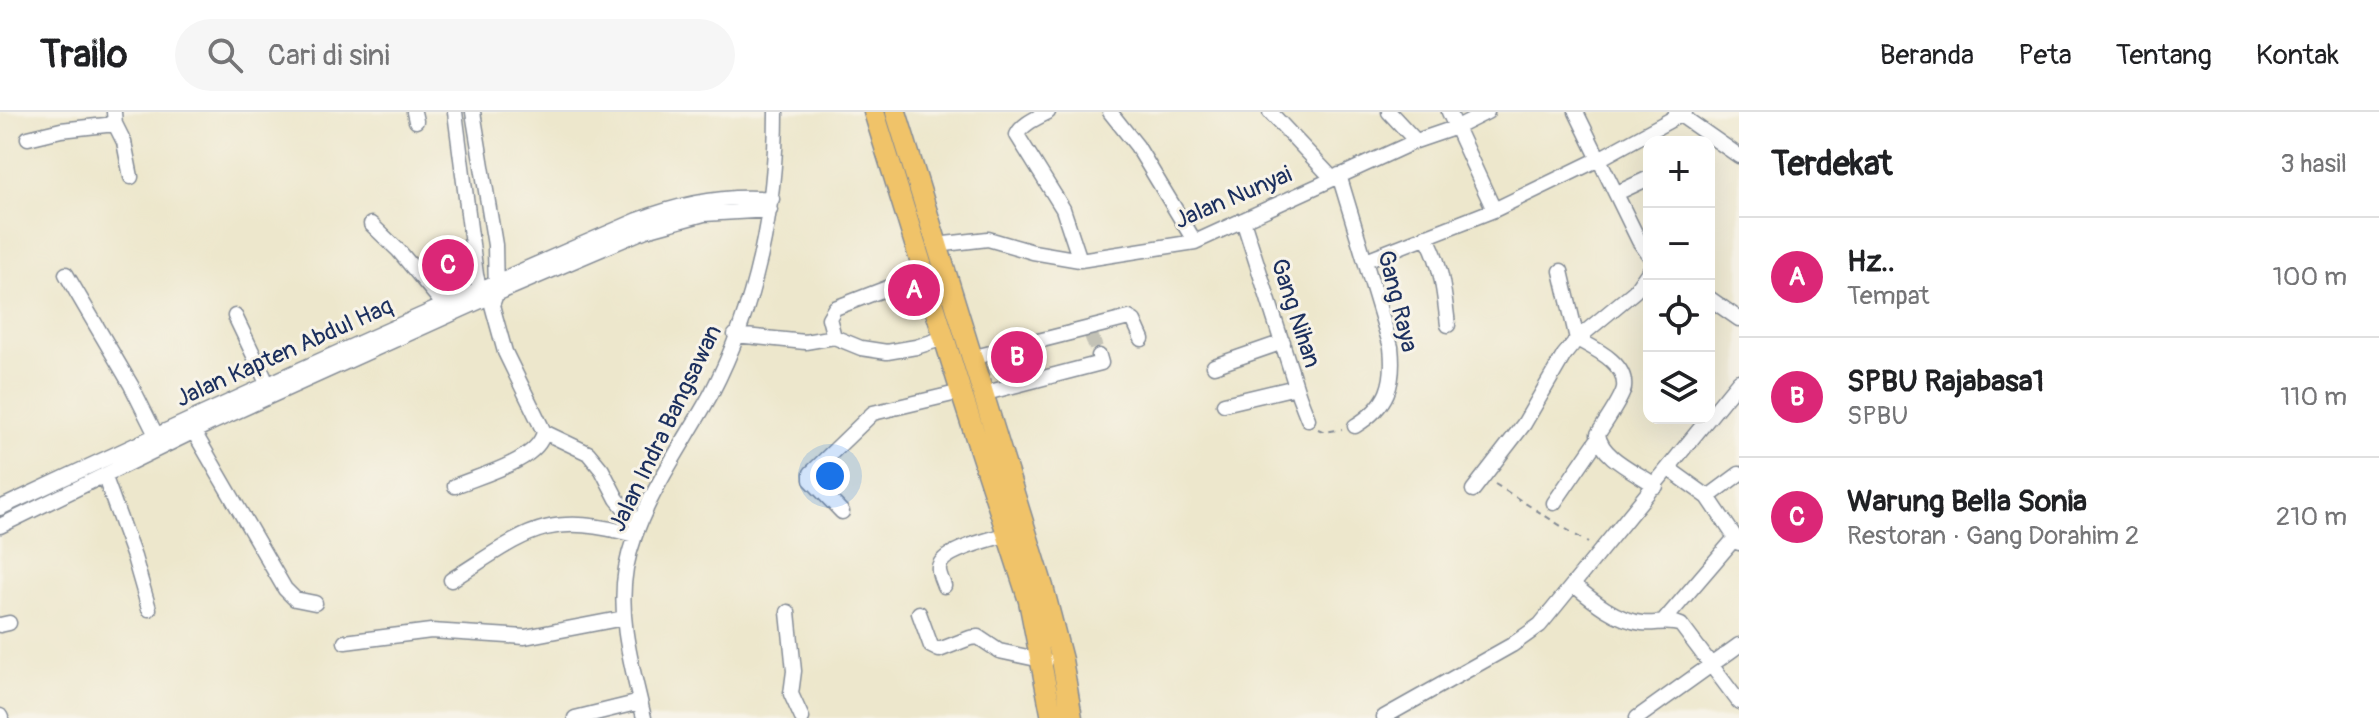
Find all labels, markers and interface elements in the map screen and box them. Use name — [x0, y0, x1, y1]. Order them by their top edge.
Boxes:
search box — [175, 19, 735, 91]
text: Trailo — [40, 31, 127, 79]
icon: search — [203, 33, 247, 77]
text: Cari di sini — [267, 37, 390, 74]
text: Beranda — [1880, 38, 1974, 73]
text: Peta — [2018, 38, 2072, 73]
text: Tentang — [2116, 38, 2212, 73]
text: Kontak — [2256, 38, 2339, 73]
map controls — [1643, 136, 1715, 424]
button: + — [1643, 136, 1715, 208]
text: Terdekat — [1771, 143, 1892, 186]
text: 3 hasil — [2280, 148, 2347, 180]
street label: Jalan Nunyai — [1170, 160, 1296, 235]
button: − — [1643, 208, 1715, 280]
pin: C — [422, 235, 474, 295]
text: Hz.. — [1847, 243, 1895, 280]
street label: Gang Raya — [1371, 247, 1424, 355]
street label: Gang Nihan — [1264, 255, 1327, 371]
pin: A — [888, 260, 940, 320]
text: A — [1789, 261, 1805, 293]
text: 100 m — [2273, 261, 2347, 293]
button: locate — [1643, 280, 1715, 352]
text: Tempat — [1847, 280, 1930, 312]
street label: Jalan Kapten Abdul Haq — [171, 292, 397, 413]
street label: Jalan Indra Bangsawan — [603, 320, 728, 536]
pin: B — [991, 327, 1043, 387]
button: layers — [1643, 352, 1715, 424]
text: SPBU Rajabasa1 — [1847, 363, 2044, 400]
text: B — [1790, 381, 1804, 413]
text: 110 m — [2280, 381, 2347, 413]
text: SPBU — [1847, 400, 1908, 432]
your location — [810, 456, 850, 496]
text: Warung Bella Sonia — [1847, 483, 2087, 520]
text: C — [1789, 501, 1805, 533]
text: 210 m — [2276, 501, 2347, 533]
text: Restoran · Gang Dorahim 2 — [1847, 520, 2139, 552]

